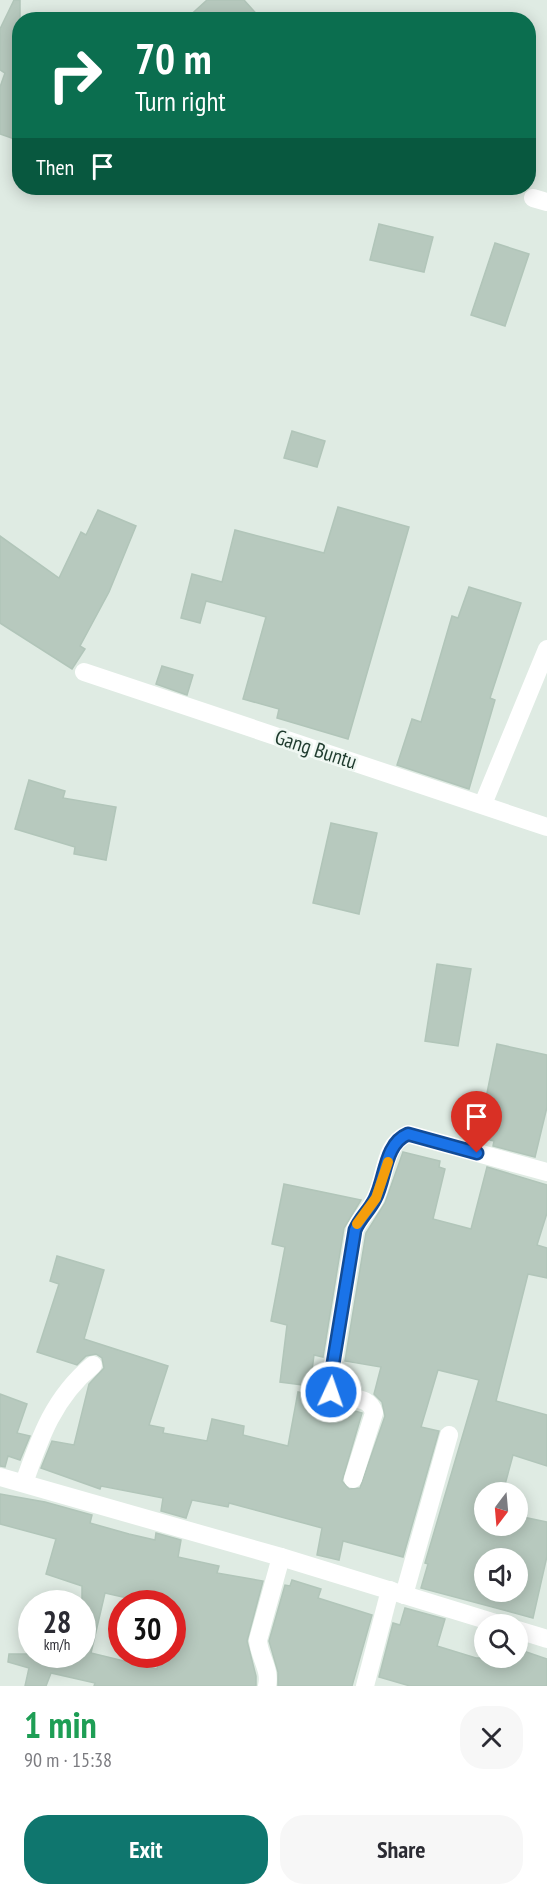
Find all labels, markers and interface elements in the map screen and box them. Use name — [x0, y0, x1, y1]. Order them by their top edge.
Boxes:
text: 70 m — [135, 31, 212, 86]
icon: right — [36, 36, 114, 114]
text: Turn right — [135, 84, 226, 118]
icon: arrive — [86, 150, 119, 183]
text: Then — [36, 153, 74, 181]
street label: Gang Buntu — [272, 723, 360, 775]
pin — [451, 1091, 502, 1153]
icon: arrive — [460, 1100, 493, 1133]
position arrow — [299, 1360, 363, 1424]
north arrow — [474, 1482, 528, 1536]
map controls — [474, 1482, 528, 1668]
button: sound — [474, 1548, 528, 1602]
speed limit sign: 30 — [108, 1590, 186, 1668]
text: 28 — [43, 1602, 71, 1641]
button: search — [474, 1614, 528, 1668]
text: km/h — [44, 1635, 70, 1654]
text: 1 min — [24, 1701, 97, 1748]
button: close — [460, 1706, 523, 1769]
text: 90 m · 15:38 — [24, 1747, 112, 1773]
button: Exit — [24, 1815, 268, 1884]
button: Share — [280, 1815, 523, 1884]

